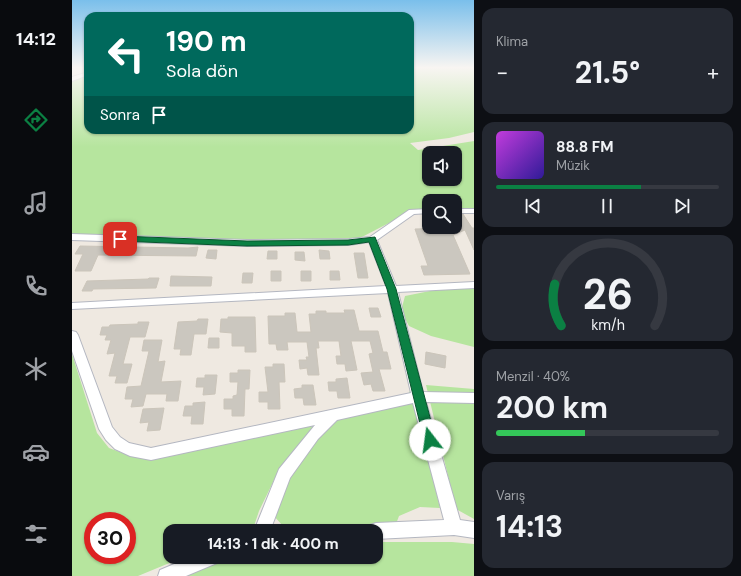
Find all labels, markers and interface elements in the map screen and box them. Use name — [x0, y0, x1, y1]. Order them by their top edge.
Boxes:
text: 190 m — [166, 23, 247, 60]
text: 14:12 — [16, 27, 56, 51]
icon: left — [100, 28, 152, 80]
text: Klima — [496, 33, 528, 50]
text: 21.5° — [575, 53, 640, 92]
text: − — [496, 58, 508, 87]
text: + — [707, 58, 719, 87]
text: Sola dön — [166, 59, 238, 83]
icon: arrive — [148, 104, 170, 126]
text: Sonra — [100, 105, 140, 125]
icon: directions — [22, 106, 50, 134]
text: 88.8 FM — [556, 137, 613, 157]
map controls — [422, 146, 462, 234]
button: sound — [422, 146, 462, 186]
text: Müzik — [556, 157, 590, 174]
icon: music — [22, 189, 50, 217]
button: search — [422, 194, 462, 234]
icon: previous — [522, 195, 544, 217]
icon: pause — [596, 195, 618, 217]
icon: next — [671, 195, 693, 217]
pin — [103, 222, 137, 256]
icon: arrive — [109, 228, 131, 250]
text: 26 — [582, 268, 633, 322]
icon: phone — [22, 272, 50, 300]
text: km/h — [591, 316, 624, 334]
icon: climate — [22, 355, 50, 383]
text: Menzil · 40% — [496, 368, 570, 385]
text: 200 km — [496, 388, 608, 427]
position arrow — [409, 419, 451, 461]
icon: car — [22, 438, 50, 466]
text: Varış — [496, 487, 525, 504]
text: 14:13 — [496, 507, 563, 546]
speed limit sign: 30 — [84, 512, 136, 564]
icon: filters — [22, 520, 50, 548]
text: 14:13 · 1 dk · 400 m — [207, 534, 339, 554]

